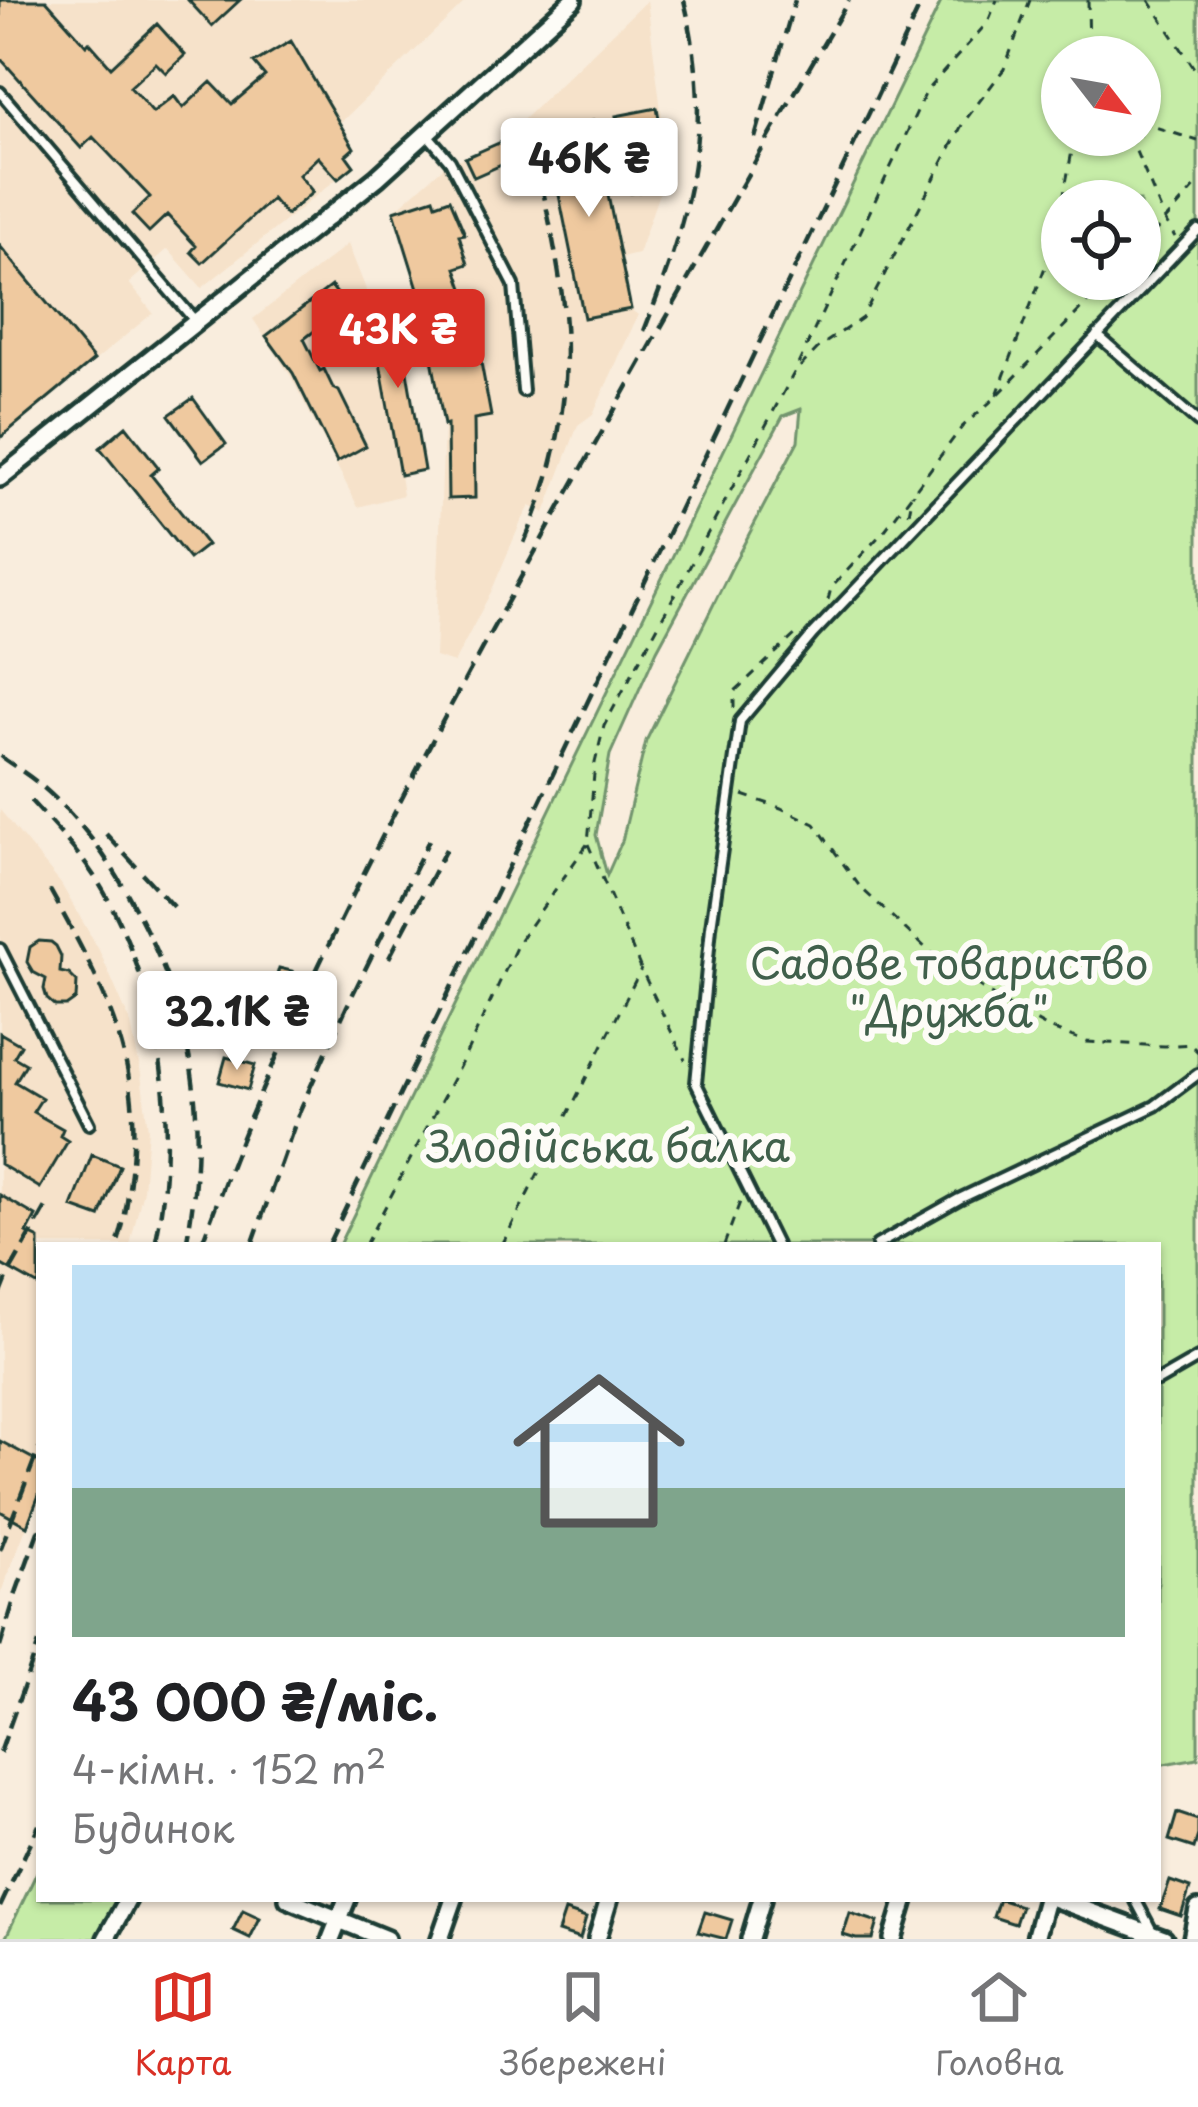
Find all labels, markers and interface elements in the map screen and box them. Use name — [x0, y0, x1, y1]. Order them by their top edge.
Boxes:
north arrow — [1041, 36, 1161, 156]
map controls — [1041, 36, 1161, 300]
pin: 46K ₴ — [505, 118, 673, 220]
text: 46K ₴ — [528, 127, 650, 186]
button: locate — [1041, 180, 1161, 300]
pin: 43K ₴ — [314, 289, 482, 391]
text: 43K ₴ — [339, 298, 457, 357]
park label: Садове товариство "Дружба" — [750, 930, 1148, 1041]
pin: 32.1K ₴ — [126, 971, 348, 1073]
text: 32.1K ₴ — [164, 980, 310, 1039]
park label: Злодійська балка — [425, 1113, 790, 1176]
icon: home — [491, 1343, 707, 1559]
text: 43 000 ₴/міс. — [72, 1661, 438, 1738]
text: 4-кімн. · 152 m² — [72, 1738, 386, 1797]
text: Будинок — [72, 1797, 235, 1856]
tab: Карта — [134, 1964, 231, 2086]
tab: Збережені — [500, 1964, 666, 2086]
tab: Головна — [935, 1964, 1064, 2086]

